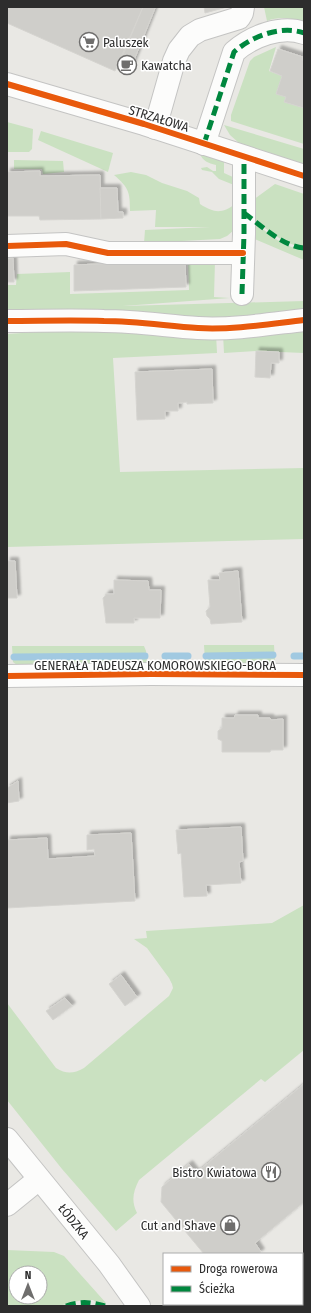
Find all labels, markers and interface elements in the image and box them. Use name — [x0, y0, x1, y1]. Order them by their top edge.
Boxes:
supermarket icon: Paluszek — [78, 31, 100, 53]
place label: Paluszek — [103, 35, 150, 50]
cafe icon: Kawatcha — [116, 54, 138, 76]
place label: Kawatcha — [141, 58, 192, 73]
street label: STRZAŁOWA — [127, 102, 191, 135]
street label: GENERAŁA TADEUSZA KOMOROWSKIEGO-BORA — [34, 658, 276, 673]
restaurant icon: Bistro Kwiatowa — [260, 1161, 282, 1183]
place label: Bistro Kwiatowa — [172, 1165, 257, 1180]
street label: ŁÓDZKA — [55, 1201, 92, 1242]
shop icon: Cut and Shave — [219, 1214, 241, 1236]
place label: Cut and Shave — [141, 1218, 216, 1233]
legend — [163, 1253, 303, 1305]
text: Droga rowerowa — [199, 1262, 278, 1276]
north arrow — [8, 1265, 48, 1305]
text: N — [25, 1269, 31, 1282]
text: Ścieżka — [199, 1281, 235, 1296]

